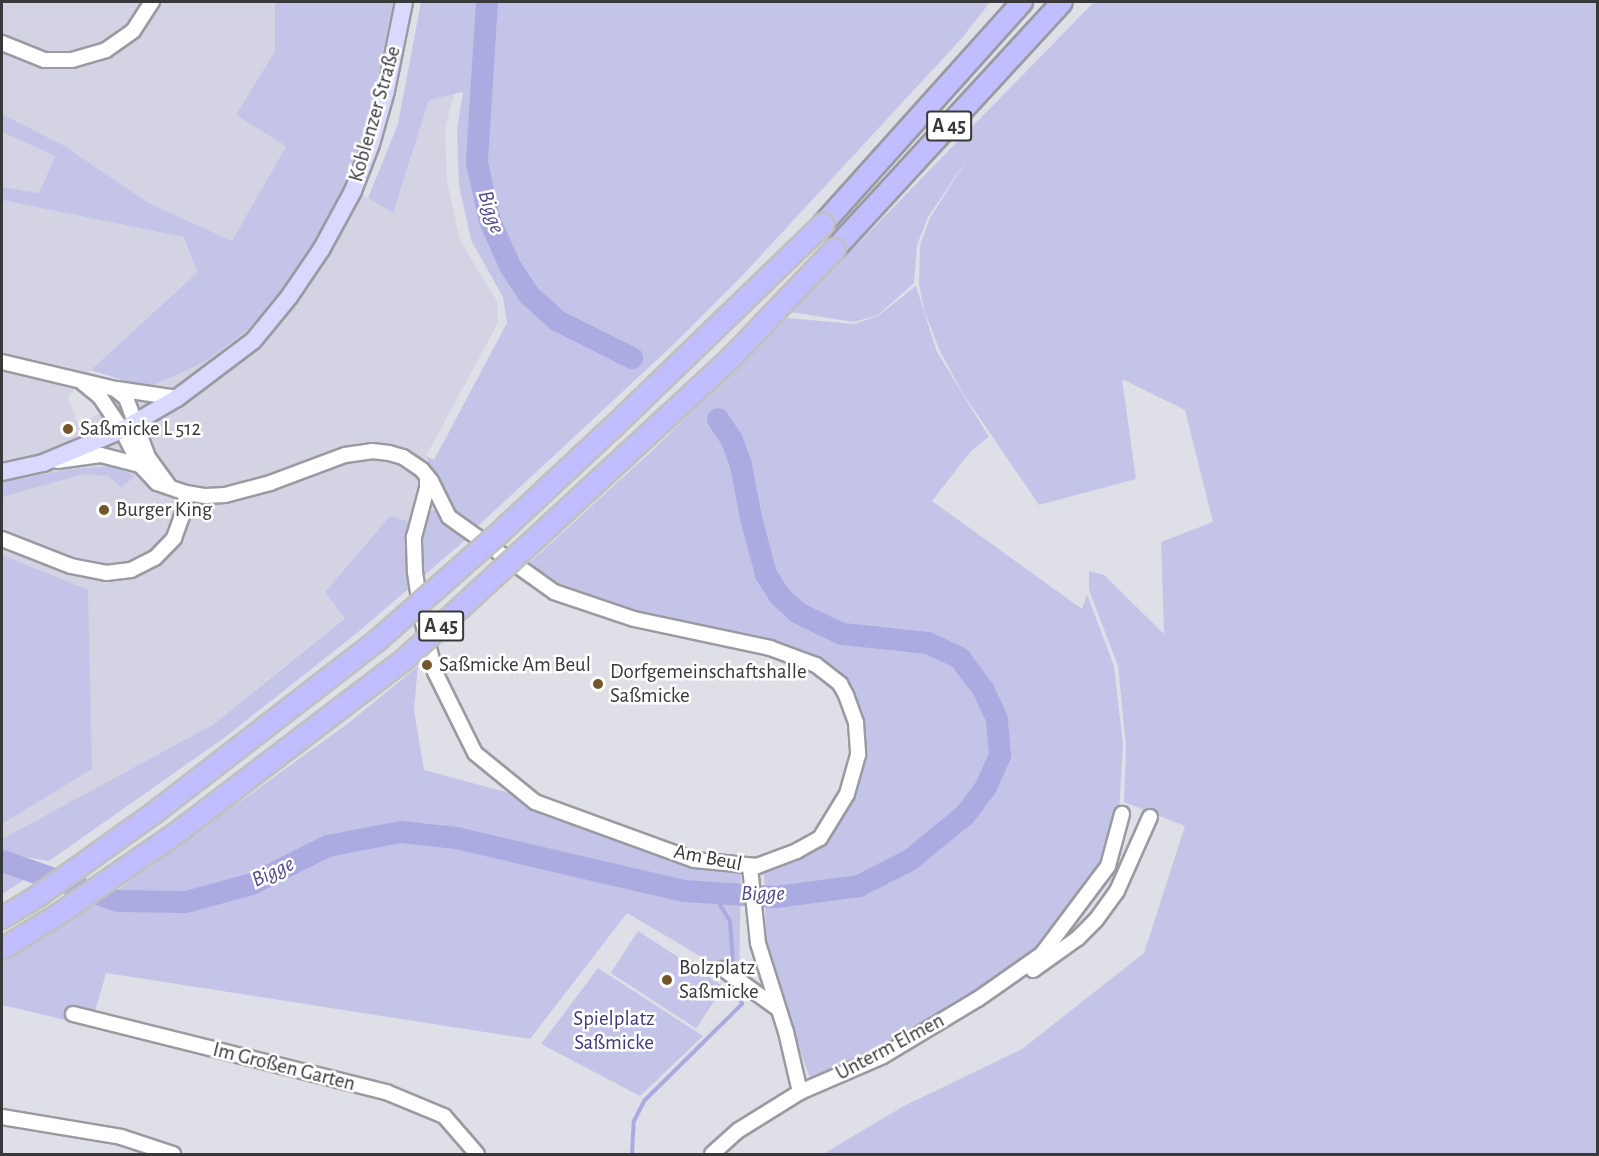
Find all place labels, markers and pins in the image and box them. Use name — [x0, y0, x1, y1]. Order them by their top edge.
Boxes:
place label: Saßmicke L 512 — [80, 416, 201, 442]
marker: Saßmicke L 512 — [61, 422, 75, 436]
place label: Burger King — [116, 497, 212, 523]
marker: Burger King — [97, 503, 111, 517]
place label: Saßmicke Am Beul — [439, 652, 591, 678]
marker: Saßmicke Am Beul — [420, 658, 434, 672]
place label: Dorfgemeinschaftshalle Saßmicke — [610, 659, 807, 709]
marker: Dorfgemeinschaftshalle Saßmicke — [591, 677, 605, 691]
place label: Bolzplatz Saßmicke — [679, 955, 759, 1005]
marker: Bolzplatz Saßmicke — [660, 973, 674, 987]

